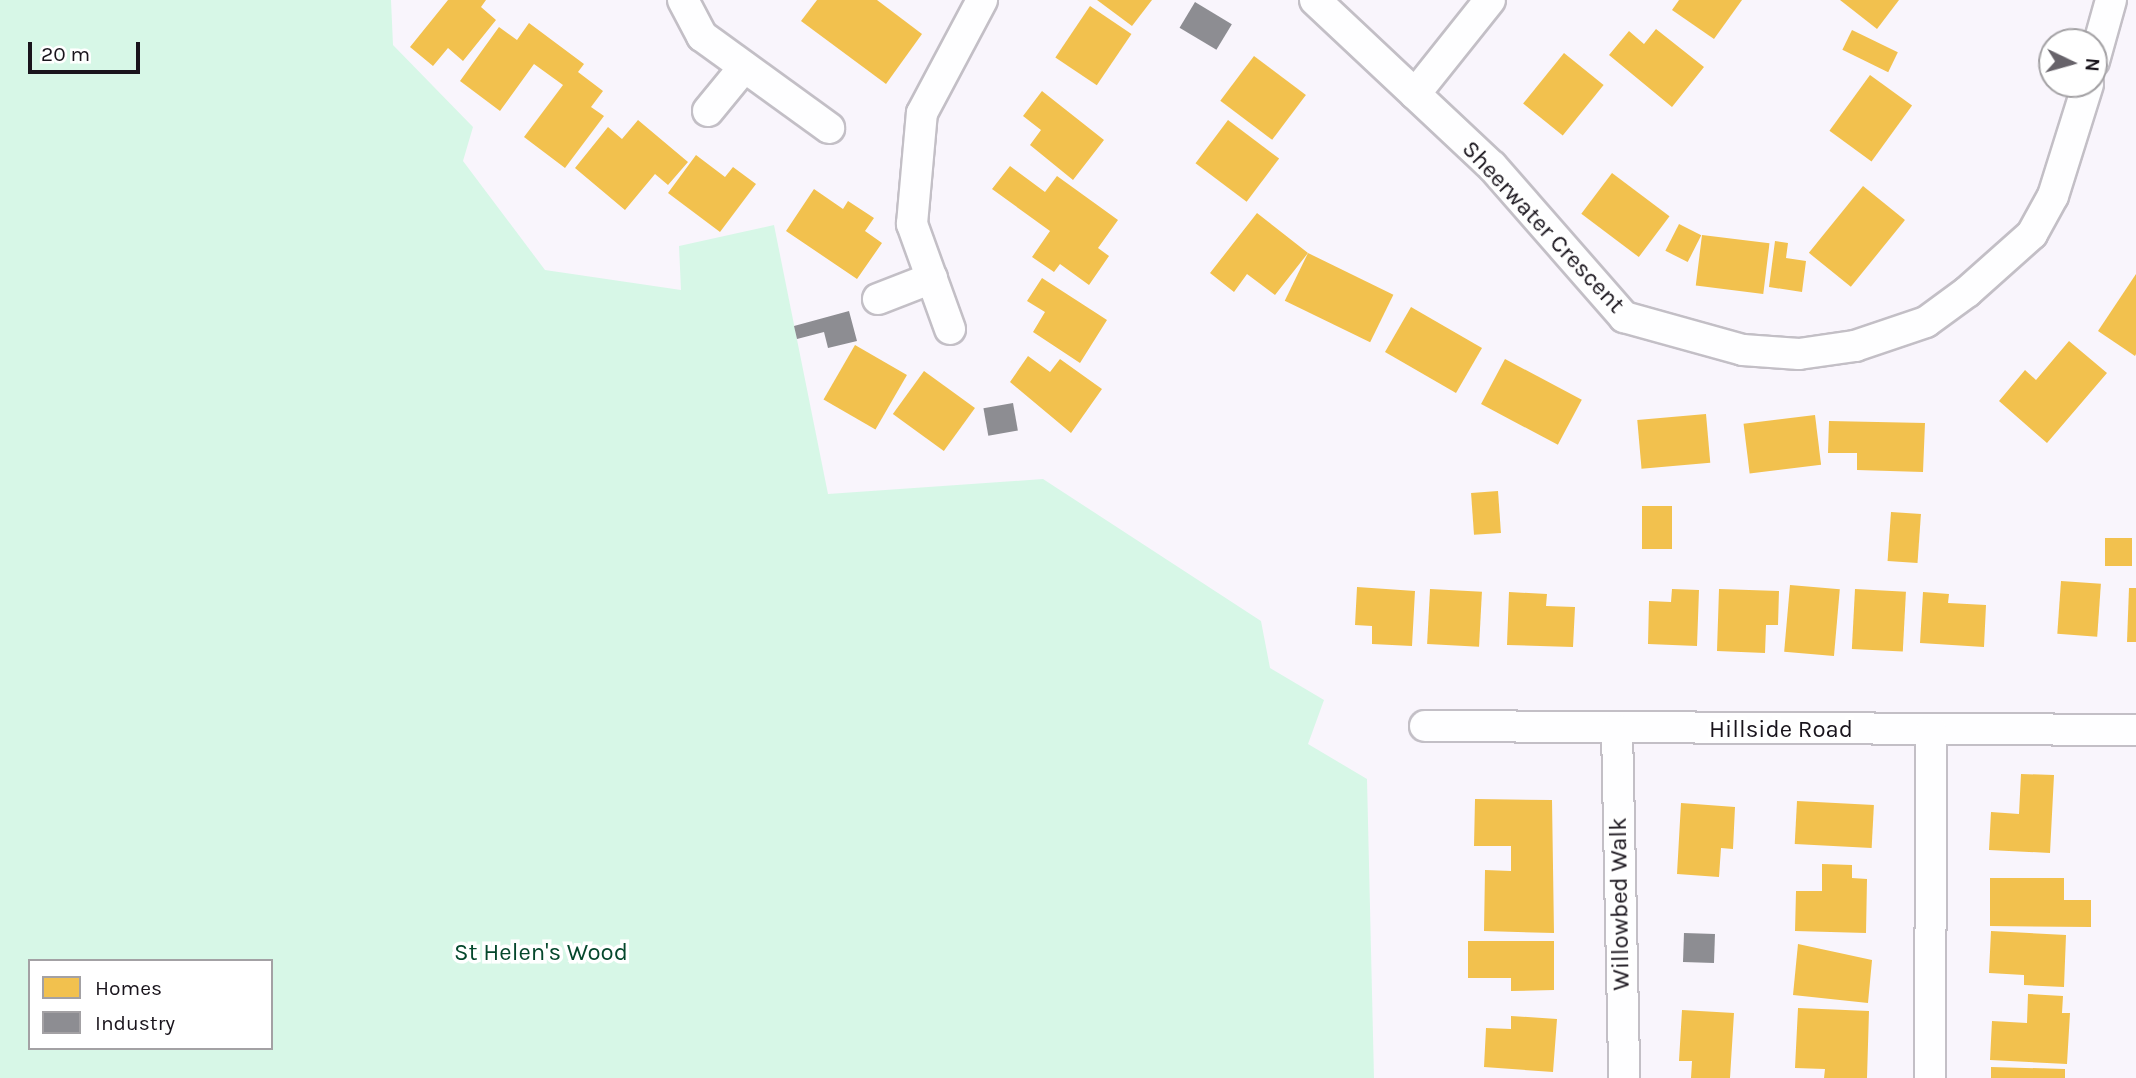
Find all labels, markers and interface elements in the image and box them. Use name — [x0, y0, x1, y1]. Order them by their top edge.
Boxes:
scale bar — [32, 28, 144, 72]
north arrow — [2038, 28, 2108, 98]
text: 20 m — [41, 42, 90, 66]
text: N — [2080, 57, 2103, 72]
street label: Sheerwater Crescent — [1456, 135, 1630, 319]
street label: Hillside Road — [1709, 716, 1853, 744]
street label: Willowbed Walk — [1604, 817, 1636, 991]
park label: St Helen's Wood — [454, 939, 628, 967]
legend — [28, 959, 273, 1050]
text: Homes — [95, 976, 162, 1000]
text: Industry — [95, 1011, 175, 1035]

